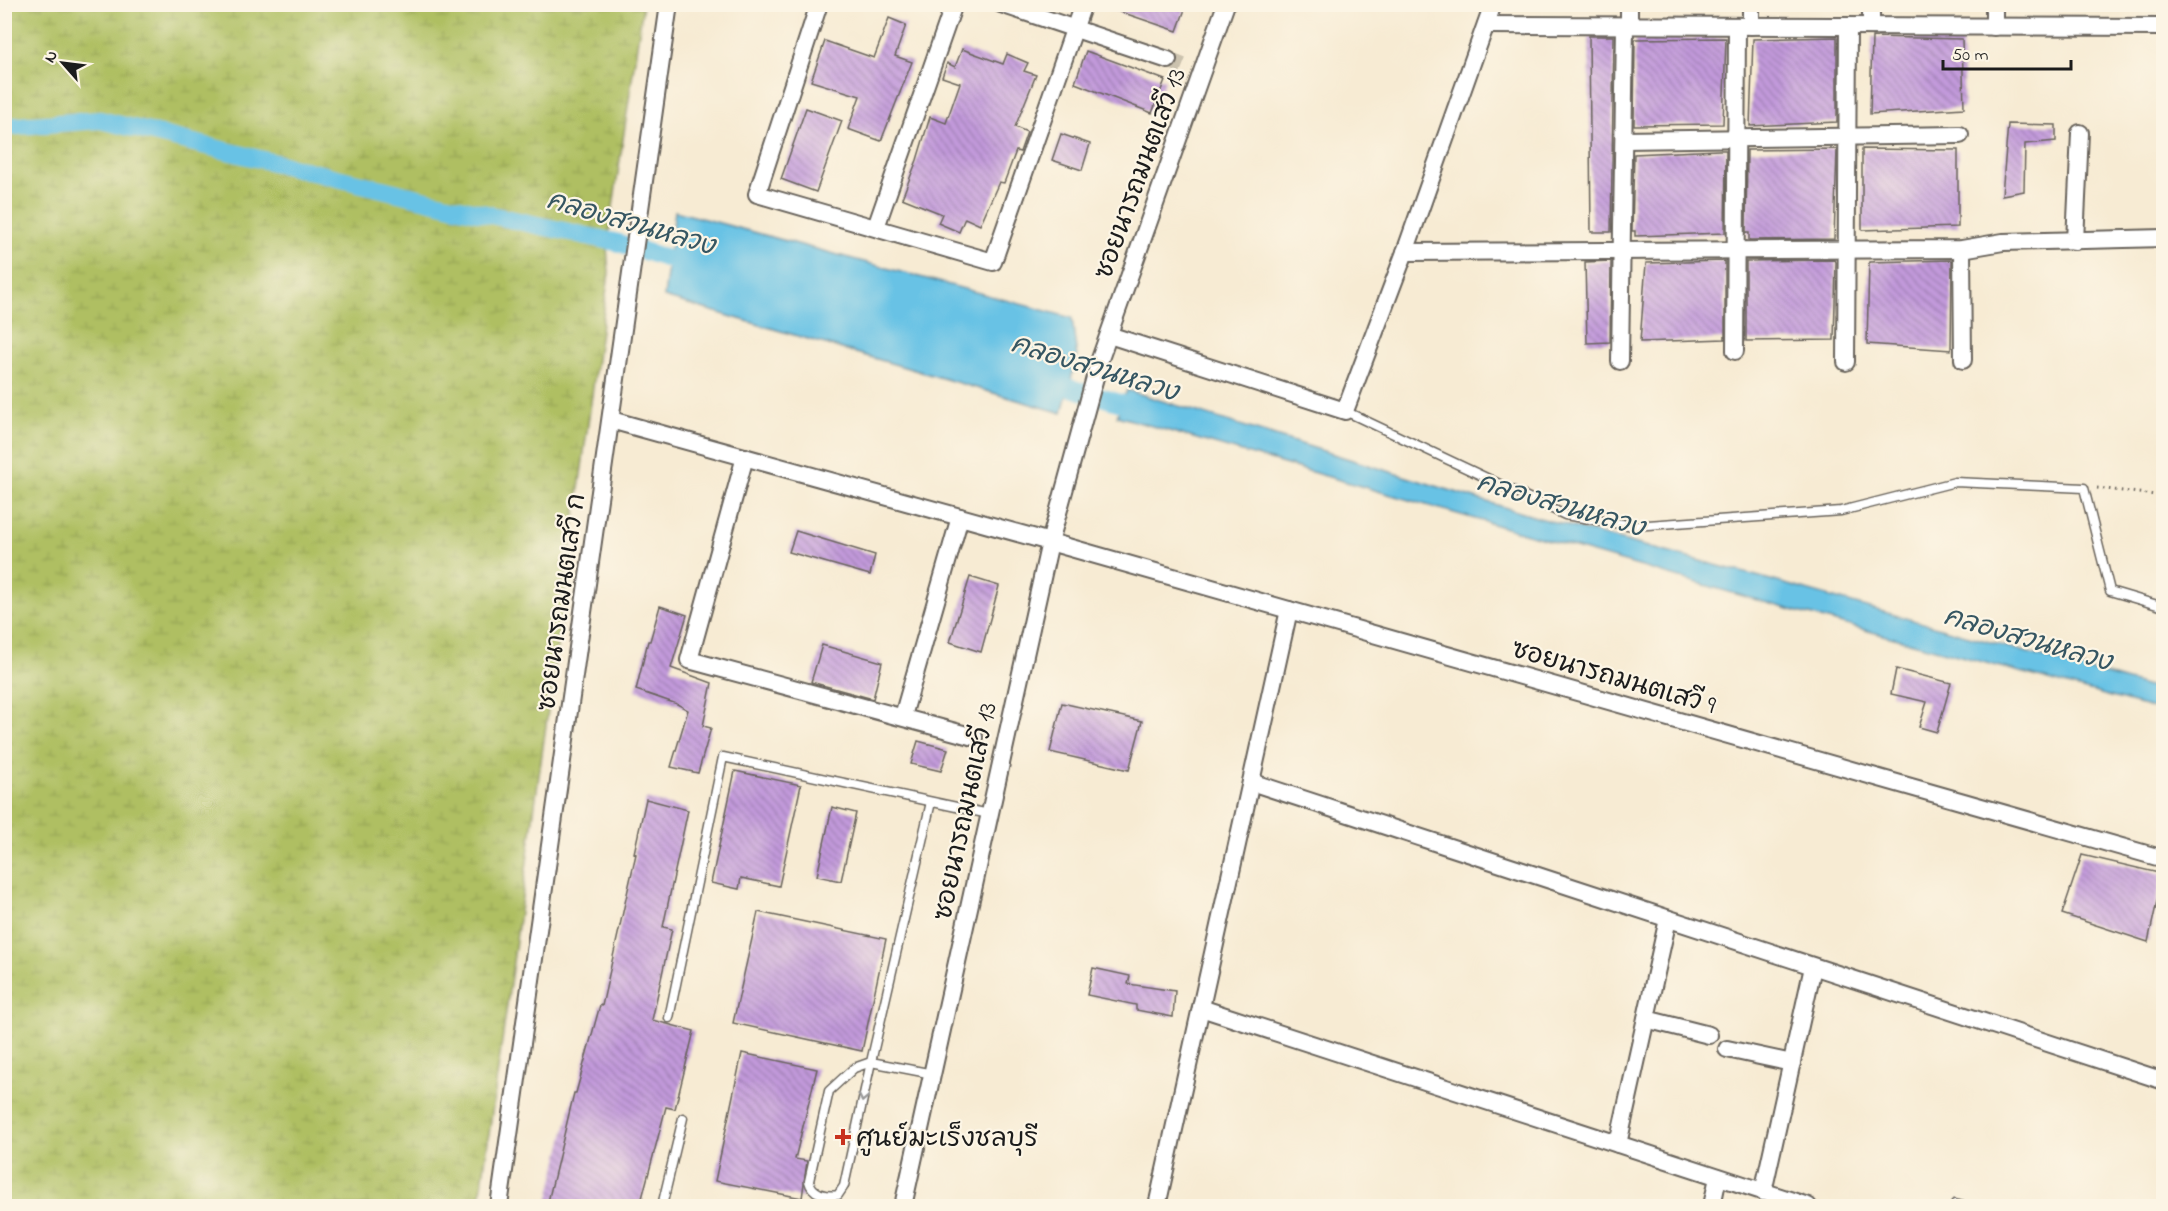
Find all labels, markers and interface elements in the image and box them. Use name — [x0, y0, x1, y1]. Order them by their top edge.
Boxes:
north arrow — [33, 33, 93, 93]
scale bar — [1943, 33, 2070, 71]
text: 50 m — [1952, 43, 1989, 69]
text: N — [38, 46, 65, 67]
street label: ซอยนารถมนตเสวี 13 — [1086, 63, 1198, 285]
water label: คลองสวนหลวง — [542, 182, 721, 268]
water label: คลองสวนหลวง — [1006, 325, 1185, 414]
water label: คลองสวนหลวง — [1472, 464, 1651, 550]
street label: ซอยนารถมนตเสวี ก — [529, 491, 597, 714]
water label: คลองสวนหลวง — [1939, 598, 2118, 684]
street label: ซอยนารถมนตเสวี 9 — [1507, 632, 1720, 726]
street label: ซอยนารถมนตเสวี 13 — [925, 699, 1009, 924]
one-way arrow — [857, 1093, 870, 1103]
place label: ศูนย์มะเร็งชลบุรี — [856, 1121, 1038, 1159]
marker: ศูนย์มะเร็งชลบุรี — [834, 1128, 852, 1146]

